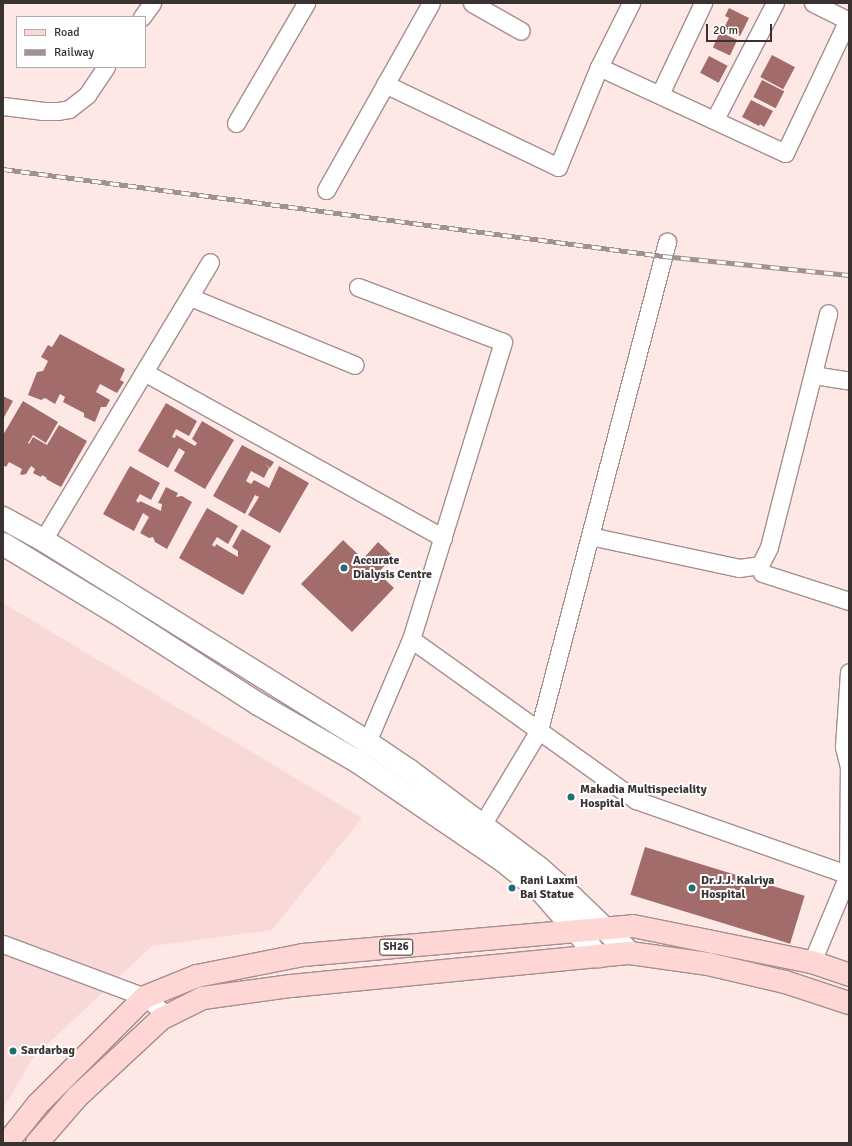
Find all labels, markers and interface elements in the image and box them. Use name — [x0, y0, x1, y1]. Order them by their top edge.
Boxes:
legend — [16, 16, 146, 68]
scale bar — [708, 16, 774, 42]
text: 20 m — [713, 23, 738, 38]
text: Road — [54, 25, 80, 40]
text: Railway — [54, 45, 94, 60]
place label: Accurate Dialysis Centre — [353, 554, 432, 582]
marker: Accurate Dialysis Centre — [338, 562, 350, 574]
place label: Makadia Multispeciality Hospital — [580, 783, 707, 811]
marker: Makadia Multispeciality Hospital — [565, 791, 577, 803]
place label: Rani Laxmi Bai Statue — [520, 874, 578, 902]
place label: Dr.J.J. Kalriya Hospital — [701, 874, 774, 902]
marker: Dr.J.J. Kalriya Hospital — [686, 882, 698, 894]
marker: Rani Laxmi Bai Statue — [507, 883, 517, 893]
road number: SH26 — [379, 938, 413, 956]
place label: Sardarbag — [21, 1044, 75, 1058]
marker: Sardarbag — [8, 1046, 18, 1056]

